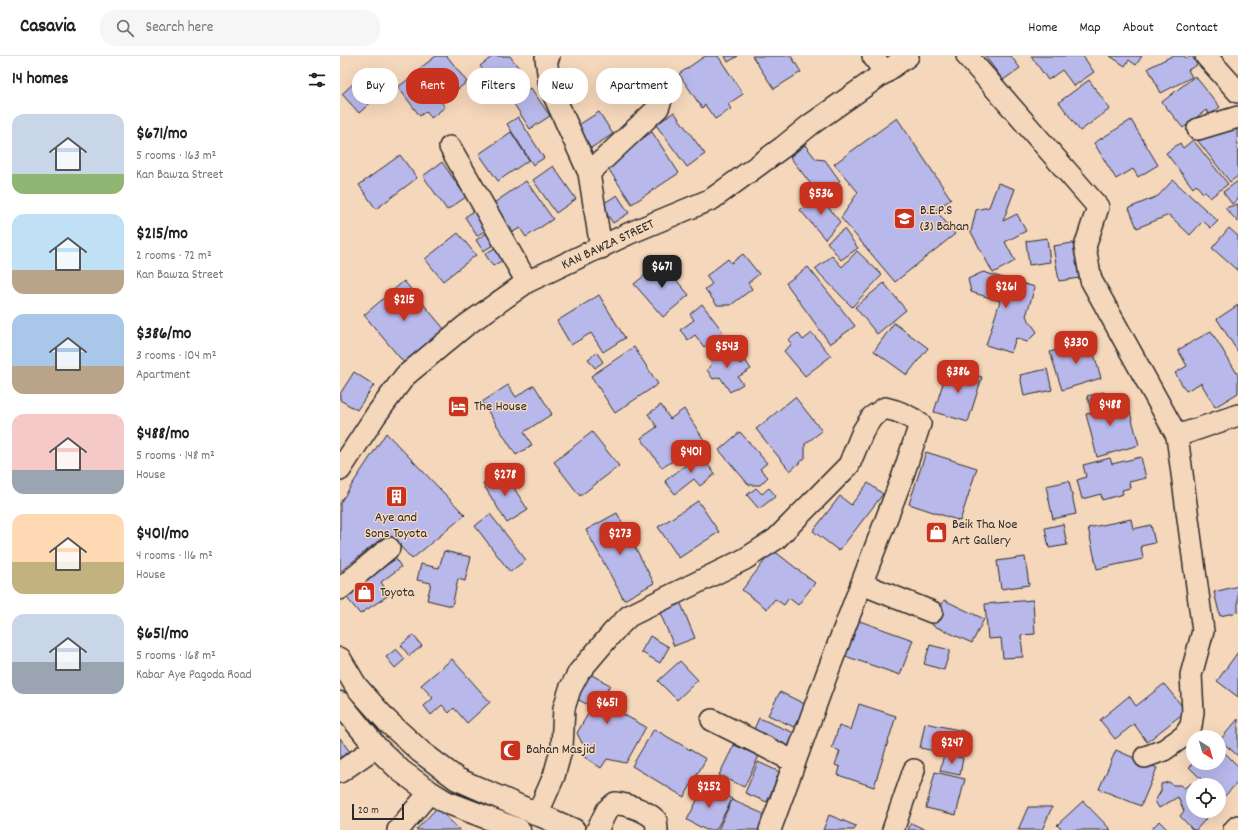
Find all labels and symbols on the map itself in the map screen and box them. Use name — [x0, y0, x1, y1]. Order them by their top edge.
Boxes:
pin: $536 — [797, 182, 845, 216]
place label: B.E.P.S (3) Bahan — [920, 201, 969, 237]
school or university icon: B.E.P.S (3) Bahan — [891, 206, 917, 232]
street label: KAN BAWZA STREET — [558, 215, 658, 275]
pin: $671 — [638, 255, 686, 289]
pin: $261 — [982, 275, 1030, 309]
pin: $215 — [380, 288, 428, 322]
pin: $330 — [1052, 331, 1100, 365]
pin: $543 — [703, 335, 751, 369]
pin: $386 — [934, 360, 982, 394]
pin: $488 — [1086, 393, 1134, 427]
hotel icon: The House — [446, 394, 472, 420]
place label: The House — [474, 397, 527, 417]
pin: $401 — [667, 440, 715, 474]
pin: $278 — [481, 463, 529, 497]
building icon: Aye and Sons Toyota — [383, 483, 409, 509]
place label: Aye and Sons Toyota — [365, 508, 428, 544]
place label: Beik Tha Noe Art Gallery — [952, 515, 1017, 551]
shop icon: Beik Tha Noe Art Gallery — [924, 520, 950, 546]
pin: $273 — [596, 522, 644, 556]
shop icon: Toyota — [352, 580, 378, 606]
place label: Toyota — [380, 583, 415, 603]
pin: $651 — [583, 691, 631, 725]
north arrow — [1186, 730, 1226, 770]
pin: $247 — [928, 731, 976, 765]
mosque icon: Bahan Masjid — [497, 737, 523, 763]
place label: Bahan Masjid — [526, 740, 595, 760]
pin: $252 — [685, 775, 733, 809]
scale bar — [352, 802, 404, 821]

